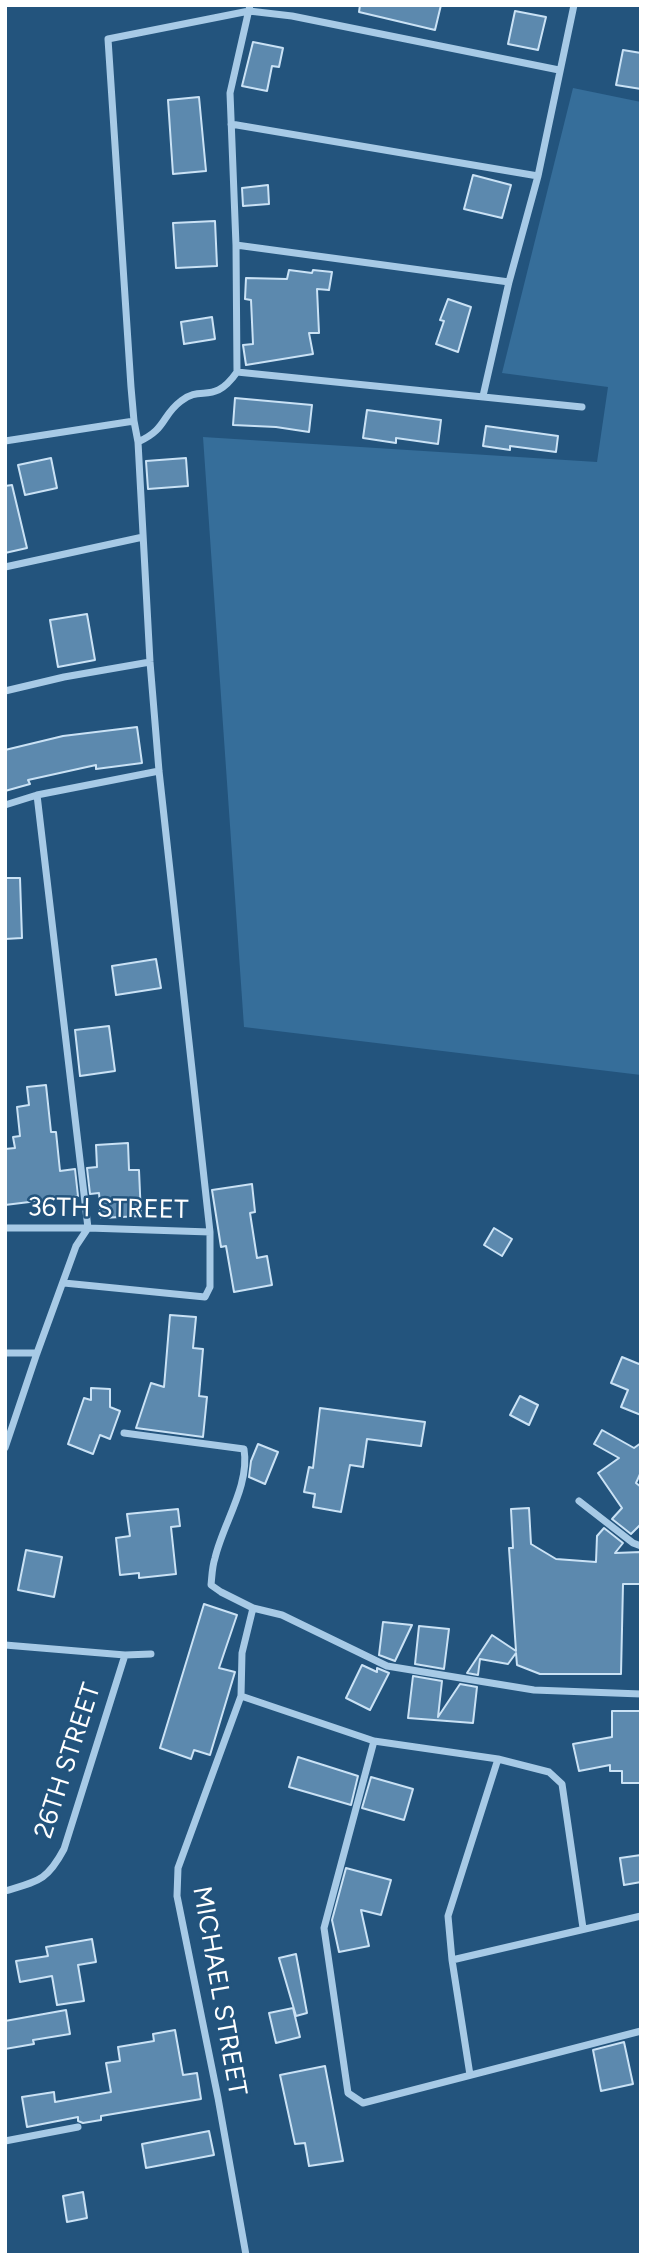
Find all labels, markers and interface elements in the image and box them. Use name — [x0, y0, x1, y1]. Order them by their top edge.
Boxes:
street label: 36TH STREET — [27, 1192, 189, 1226]
street label: 26TH STREET — [28, 1679, 108, 1843]
street label: MICHAEL STREET — [185, 1884, 253, 2098]

